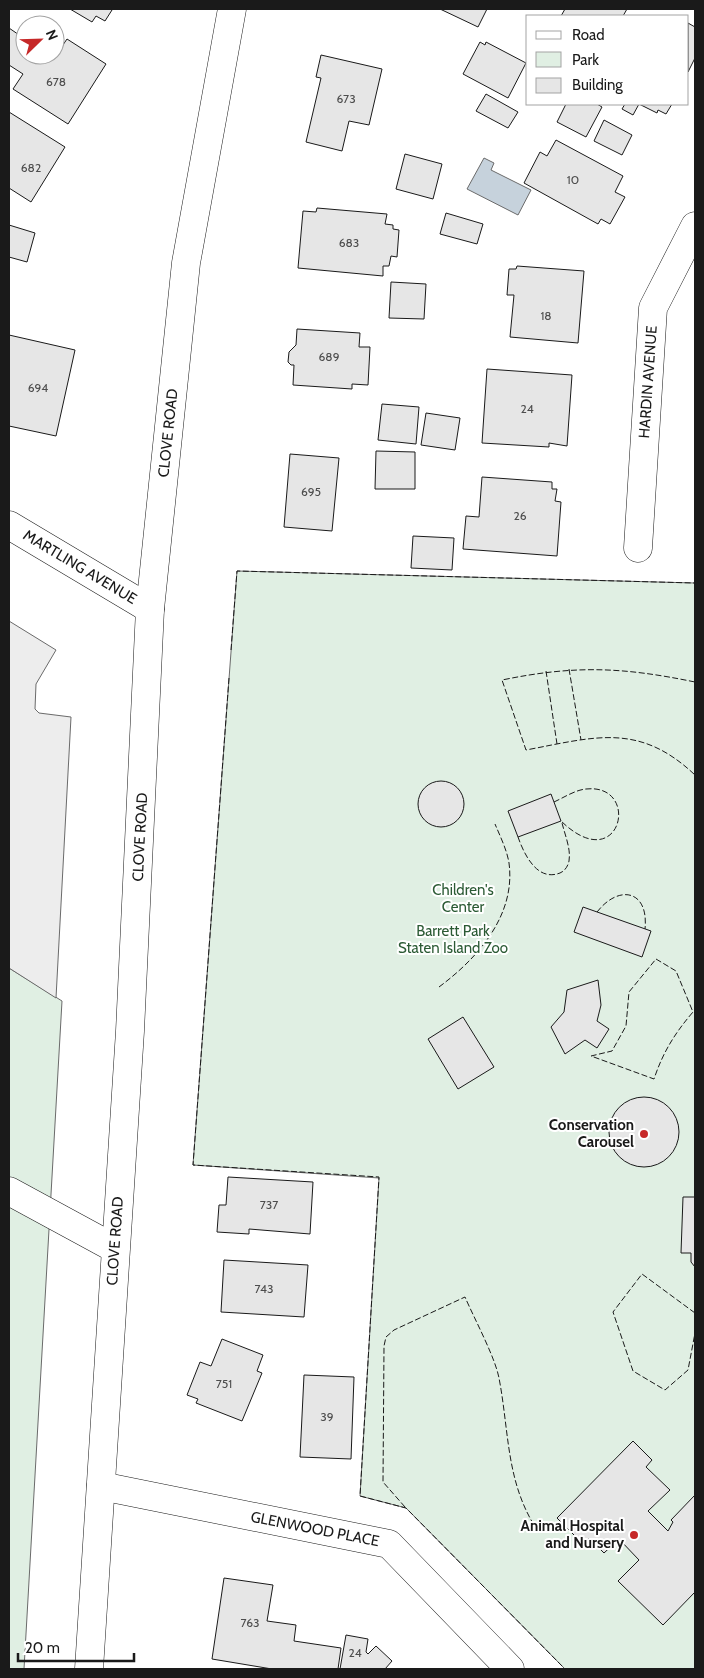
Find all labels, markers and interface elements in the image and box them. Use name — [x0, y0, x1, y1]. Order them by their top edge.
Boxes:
north arrow — [15, 15, 65, 65]
legend — [526, 15, 689, 105]
text: Road — [572, 26, 605, 44]
text: N — [42, 27, 62, 43]
text: Park — [572, 51, 599, 69]
house number: 678 — [46, 74, 66, 89]
text: Building — [572, 76, 623, 94]
house number: 673 — [336, 91, 356, 106]
house number: 682 — [21, 160, 41, 175]
house number: 10 — [567, 172, 579, 187]
house number: 683 — [339, 235, 359, 250]
house number: 18 — [540, 308, 552, 323]
street label: HARDIN AVENUE — [635, 325, 661, 439]
house number: 689 — [319, 349, 340, 364]
house number: 694 — [28, 380, 48, 395]
street label: CLOVE ROAD — [154, 388, 182, 478]
house number: 24 — [520, 401, 534, 416]
house number: 695 — [301, 484, 321, 499]
house number: 26 — [513, 508, 527, 523]
street label: MARTLING AVENUE — [20, 526, 140, 608]
street label: CLOVE ROAD — [129, 792, 151, 882]
park label: Children's Center — [432, 881, 494, 916]
park label: Barrett Park Staten Island Zoo — [398, 922, 508, 957]
place label: Conservation Carousel — [549, 1116, 634, 1151]
marker: Conservation Carousel — [638, 1128, 650, 1140]
street label: CLOVE ROAD — [103, 1196, 127, 1286]
house number: 737 — [260, 1197, 278, 1212]
house number: 743 — [254, 1281, 274, 1296]
house number: 751 — [216, 1376, 232, 1391]
house number: 39 — [320, 1409, 334, 1424]
street label: GLENWOOD PLACE — [249, 1508, 381, 1550]
place label: Animal Hospital and Nursery — [521, 1517, 625, 1552]
marker: Animal Hospital and Nursery — [628, 1529, 640, 1541]
house number: 763 — [240, 1615, 260, 1630]
scale bar — [18, 1630, 134, 1662]
text: 20 m — [25, 1639, 60, 1657]
house number: 24 — [348, 1645, 362, 1660]

